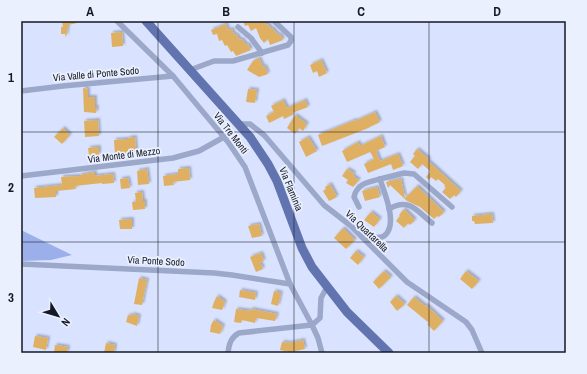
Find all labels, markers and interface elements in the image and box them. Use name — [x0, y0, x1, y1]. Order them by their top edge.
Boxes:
text: A — [86, 3, 94, 20]
text: B — [222, 3, 230, 20]
text: C — [357, 3, 365, 20]
text: D — [493, 3, 501, 20]
street label: Via Valle di Ponte Sodo — [52, 64, 140, 84]
text: 1 — [8, 69, 14, 86]
street label: Via Tre Monti — [211, 110, 251, 156]
street label: Via Monte di Mezzo — [87, 144, 161, 166]
street label: Via Flaminia — [276, 165, 306, 213]
text: 2 — [8, 179, 14, 196]
street label: Via Quartarella — [343, 207, 392, 255]
street label: Via Ponte Sodo — [127, 253, 185, 269]
text: 3 — [8, 289, 14, 306]
north arrow — [38, 296, 78, 336]
text: N — [58, 315, 73, 329]

